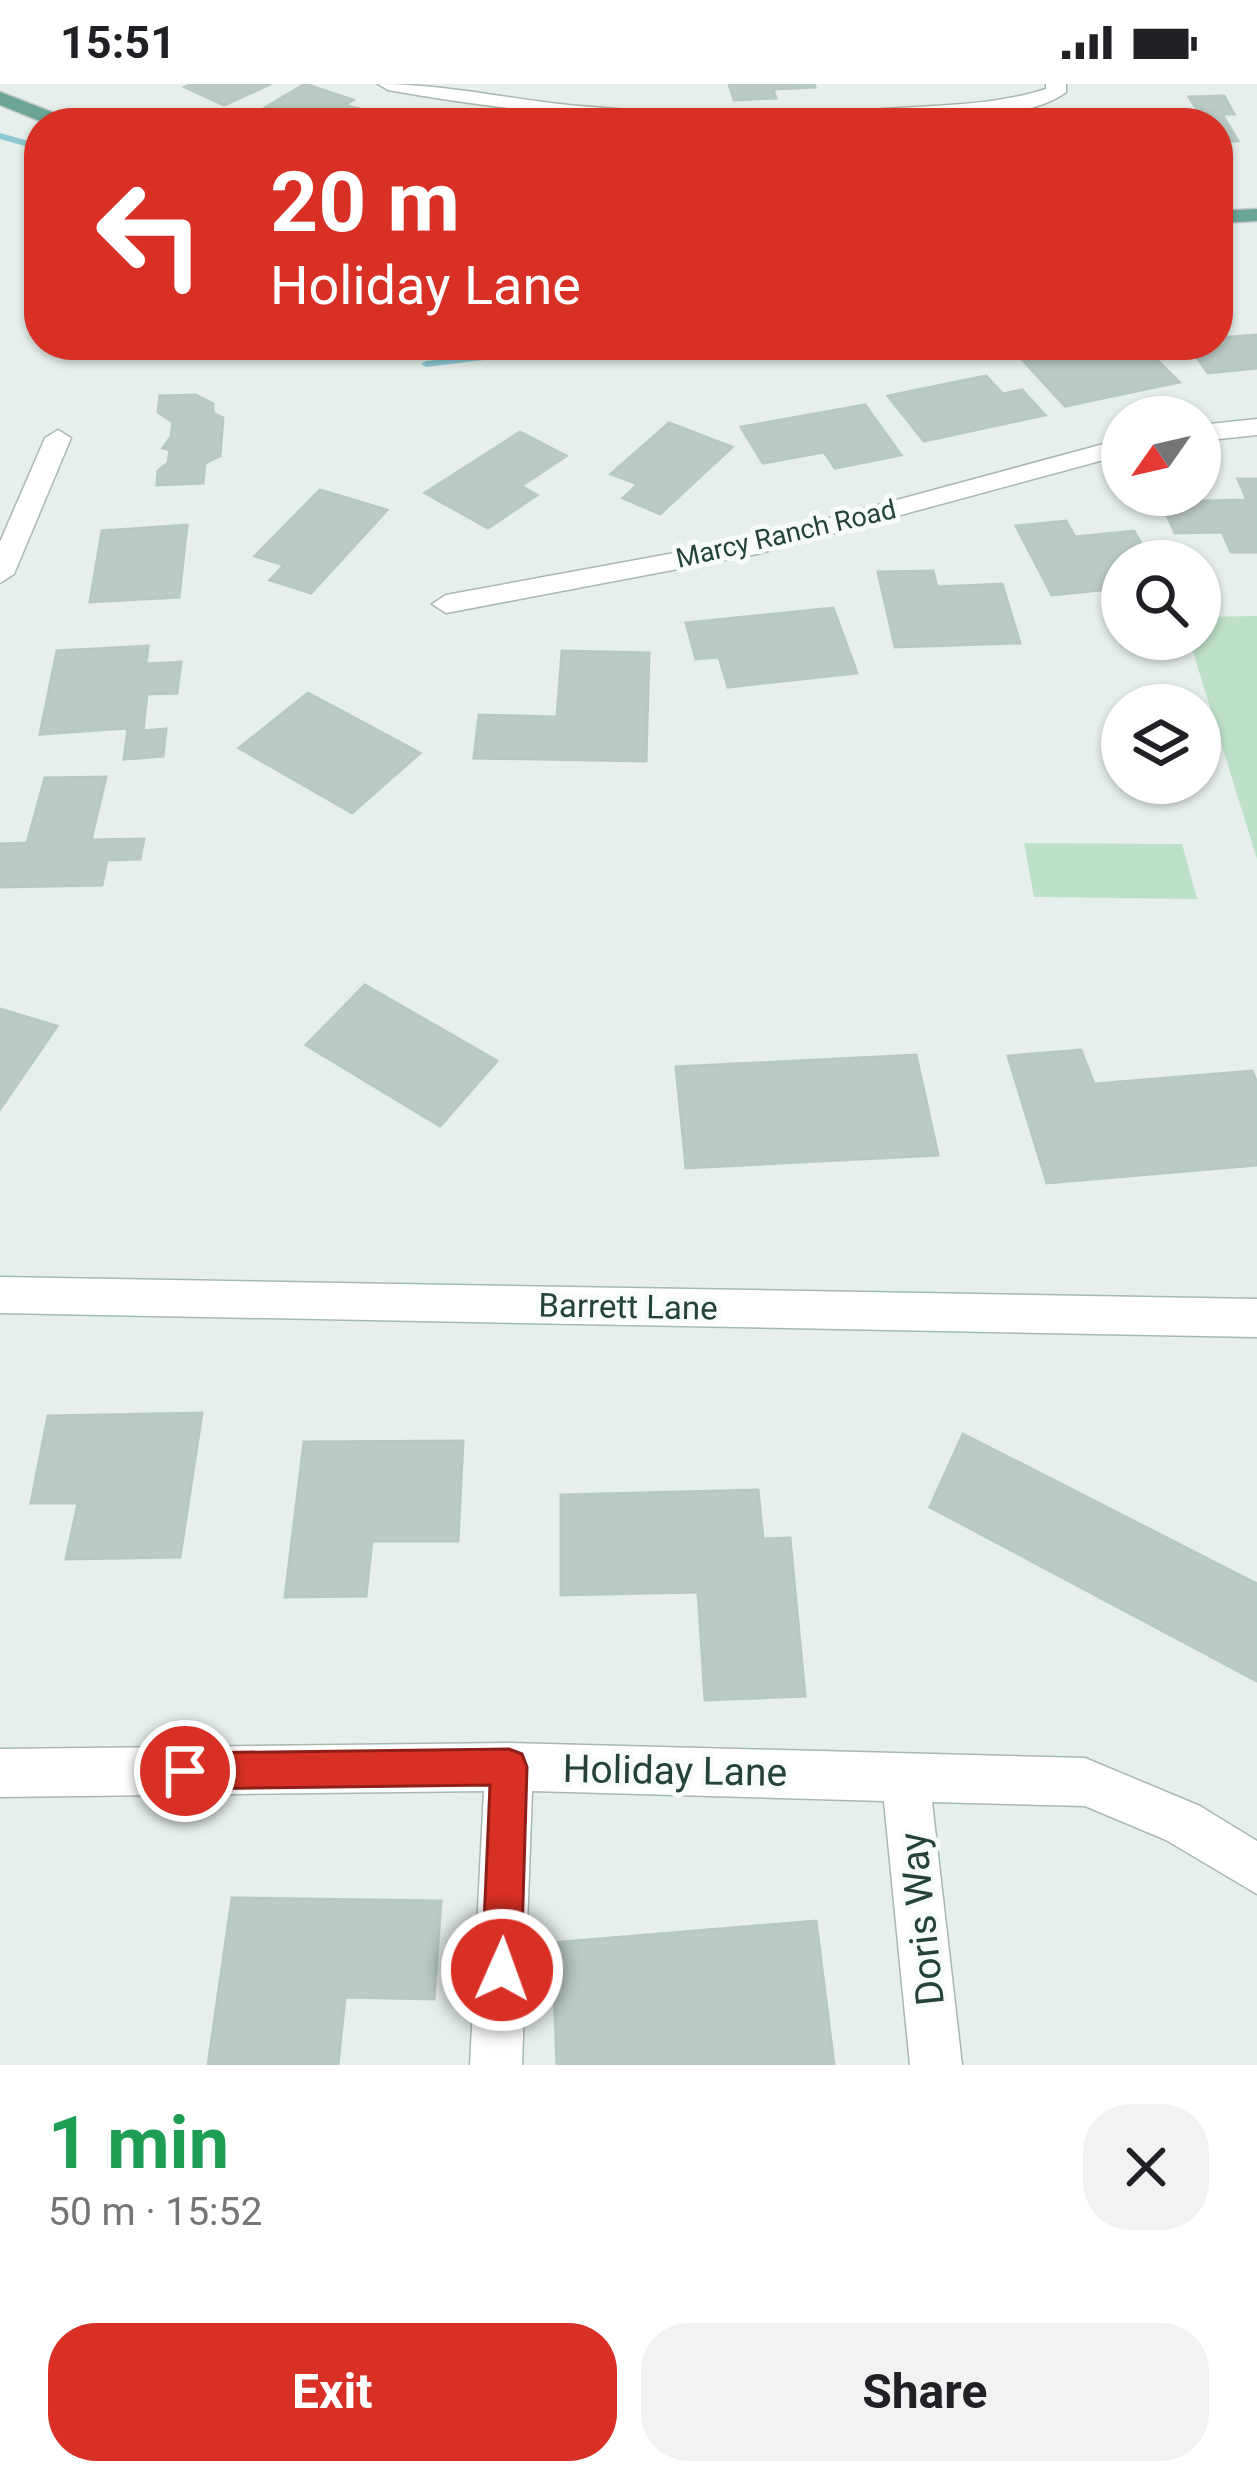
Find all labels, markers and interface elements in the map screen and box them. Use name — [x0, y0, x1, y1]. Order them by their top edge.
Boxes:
text: 15:51 — [60, 16, 176, 69]
text: 20 m — [270, 153, 460, 252]
icon: left — [72, 156, 228, 312]
text: Holiday Lane — [270, 254, 581, 317]
north arrow — [1101, 396, 1221, 516]
map controls — [1101, 396, 1221, 804]
street label: Marcy Ranch Road — [673, 493, 899, 575]
button: search — [1101, 540, 1221, 660]
button: layers — [1101, 684, 1221, 804]
street label: Barrett Lane — [538, 1285, 718, 1328]
pin — [134, 1720, 236, 1822]
icon: arrive — [152, 1738, 218, 1804]
street label: Holiday Lane — [562, 1746, 788, 1796]
street label: Doris Way — [890, 1830, 954, 2008]
position arrow — [439, 1907, 565, 2033]
text: 1 min — [48, 2101, 229, 2186]
button: close — [1083, 2104, 1209, 2230]
text: 50 m · 15:52 — [48, 2189, 262, 2235]
button: Exit — [48, 2323, 617, 2461]
button: Share — [641, 2323, 1209, 2461]

